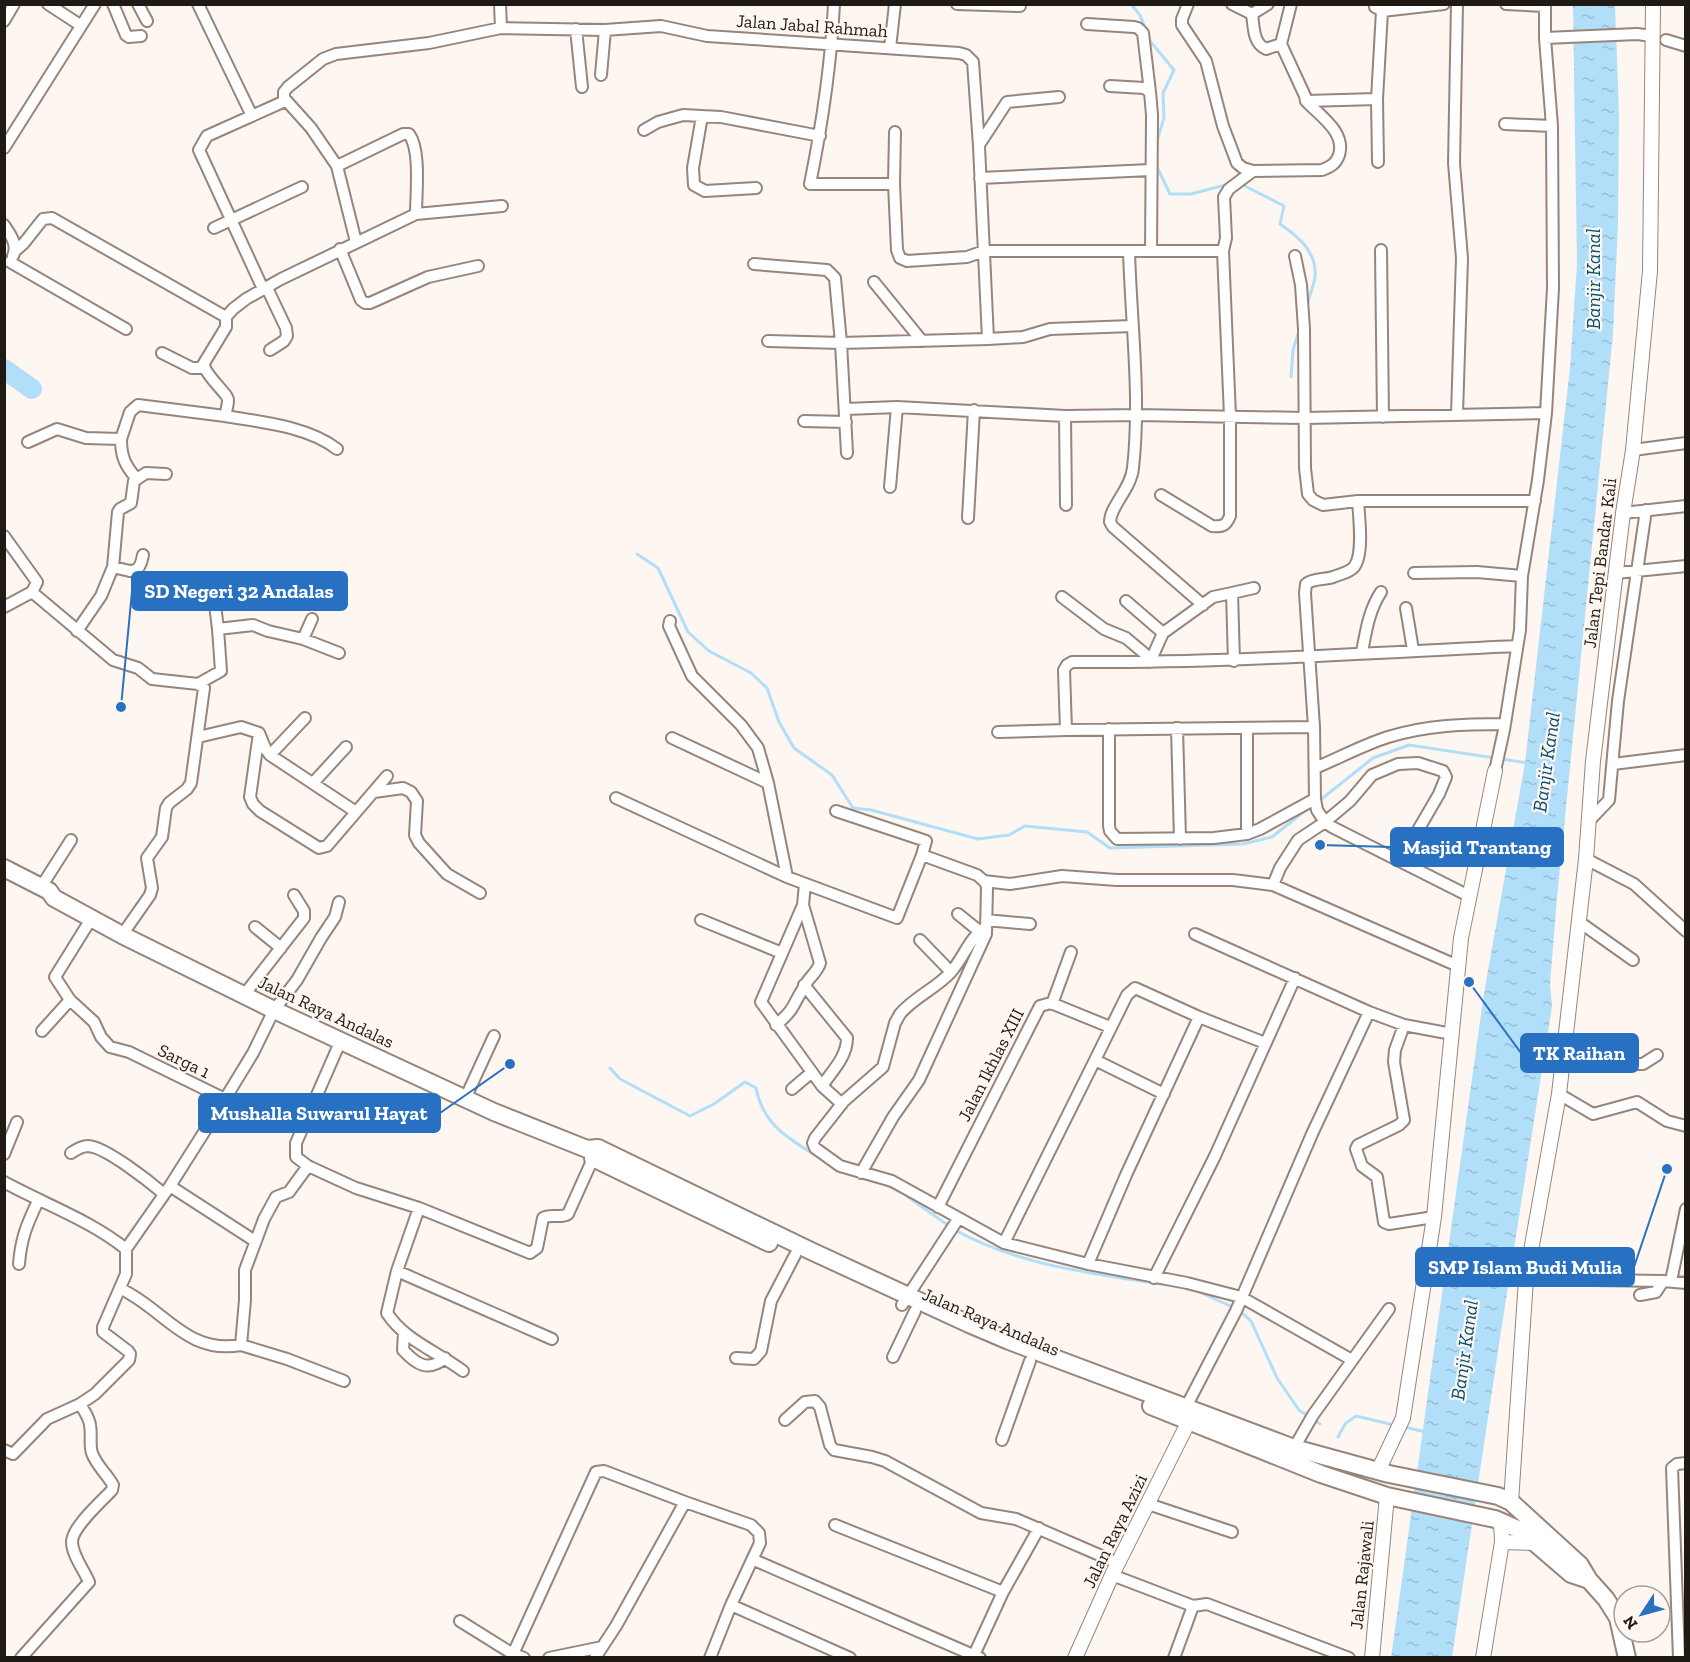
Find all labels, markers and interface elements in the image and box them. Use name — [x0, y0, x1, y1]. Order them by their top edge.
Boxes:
street label: Jalan Jabal Rahmah — [736, 10, 888, 42]
water label: Banjir Kanal — [1581, 229, 1605, 329]
street label: Jalan Tepi Bandar Kali — [1579, 477, 1621, 649]
callout: SD Negeri 32 Andalas — [132, 572, 347, 610]
text: SD Negeri 32 Andalas — [144, 579, 334, 603]
water label: Banjir Kanal — [1527, 710, 1565, 814]
callout: Masjid Trantang — [1391, 828, 1563, 866]
text: Masjid Trantang — [1403, 835, 1552, 859]
street label: Jalan Raya Andalas — [255, 971, 397, 1053]
street label: Jalan Ikhlas XIII — [953, 1005, 1029, 1125]
callout: TK Raihan — [1521, 1034, 1638, 1072]
street label: Sarga 1 — [154, 1039, 214, 1083]
text: TK Raihan — [1533, 1041, 1625, 1065]
callout: Mushalla Suwarul Hayat — [199, 1094, 440, 1132]
text: Mushalla Suwarul Hayat — [211, 1101, 428, 1125]
callout: SMP Islam Budi Mulia — [1416, 1248, 1634, 1286]
text: SMP Islam Budi Mulia — [1428, 1255, 1622, 1279]
street label: Jalan Raya Andalas — [919, 1283, 1063, 1361]
water label: Banjir Kanal — [1445, 1298, 1483, 1402]
street label: Jalan Raya Azizi — [1078, 1471, 1152, 1591]
street label: Jalan Rajawali — [1345, 1520, 1379, 1630]
north arrow — [1612, 1584, 1672, 1644]
text: N — [1619, 1612, 1642, 1633]

